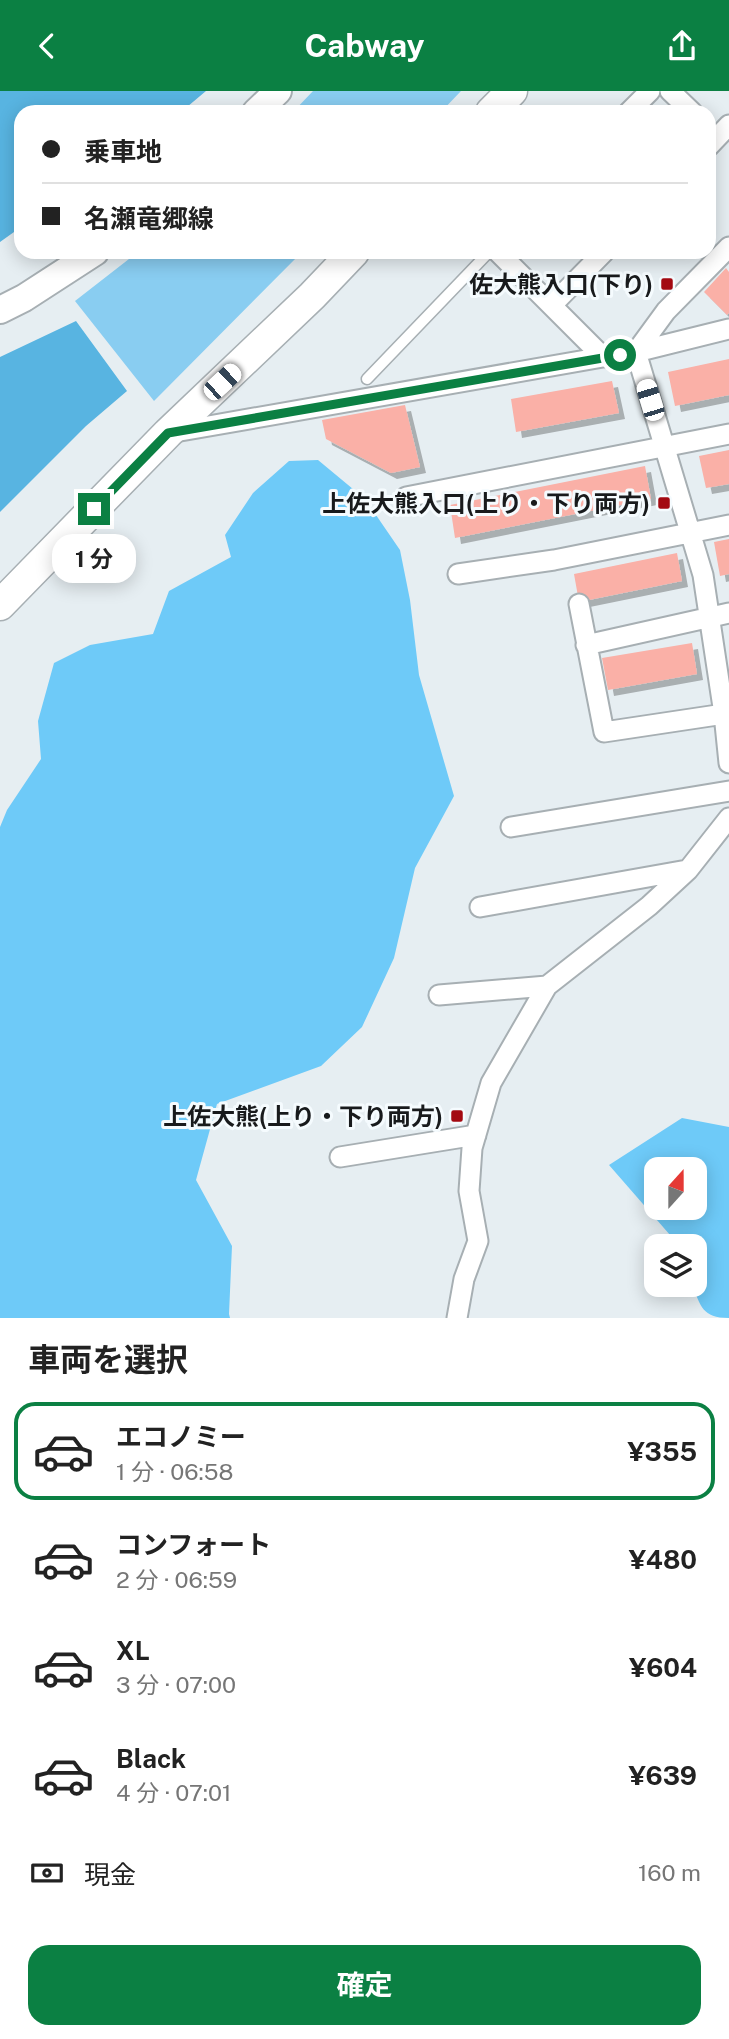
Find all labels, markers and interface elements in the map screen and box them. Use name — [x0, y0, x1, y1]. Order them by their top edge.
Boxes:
icon: back — [28, 27, 66, 65]
text: Cabway — [305, 27, 424, 64]
icon: share — [663, 27, 701, 65]
text: 乗車地 — [84, 136, 162, 167]
text: 名瀬竜郷線 — [84, 203, 214, 234]
place label: 佐大熊入口(下り) — [469, 270, 653, 298]
marker: 佐大熊入口(下り) — [659, 276, 675, 292]
route start — [604, 339, 636, 371]
car — [200, 360, 245, 404]
car — [634, 377, 667, 423]
place label: 上佐大熊入口(上り・下り両方) — [322, 489, 650, 517]
route end — [78, 493, 110, 525]
marker: 上佐大熊入口(上り・下り両方) — [656, 495, 672, 511]
callout: 1 分 — [52, 533, 136, 583]
text: 1 分 — [75, 545, 113, 572]
place label: 上佐大熊(上り・下り両方) — [163, 1102, 443, 1130]
marker: 上佐大熊(上り・下り両方) — [449, 1108, 465, 1124]
north arrow — [644, 1157, 707, 1220]
map controls — [644, 1157, 707, 1297]
button: layers — [644, 1234, 707, 1297]
text: 車両を選択 — [28, 1341, 188, 1378]
icon: car — [32, 1420, 95, 1483]
text: エコノミー — [116, 1421, 246, 1452]
text: ¥355 — [627, 1436, 697, 1467]
text: 1 分 · 06:58 — [116, 1458, 233, 1485]
icon: car — [32, 1528, 95, 1591]
text: コンフォート — [116, 1529, 271, 1560]
text: ¥480 — [629, 1544, 697, 1575]
text: 2 分 · 06:59 — [116, 1566, 237, 1593]
text: XL — [116, 1635, 150, 1666]
icon: car — [32, 1636, 95, 1699]
text: ¥604 — [629, 1652, 697, 1683]
text: 3 分 · 07:00 — [116, 1671, 236, 1698]
text: Black — [116, 1743, 186, 1774]
icon: car — [32, 1744, 95, 1807]
text: ¥639 — [628, 1760, 697, 1791]
text: 4 分 · 07:01 — [116, 1779, 231, 1806]
icon: cash — [28, 1854, 66, 1892]
text: 現金 — [84, 1859, 136, 1890]
text: 160 m — [638, 1859, 701, 1886]
button: 確定 — [28, 1945, 701, 2025]

